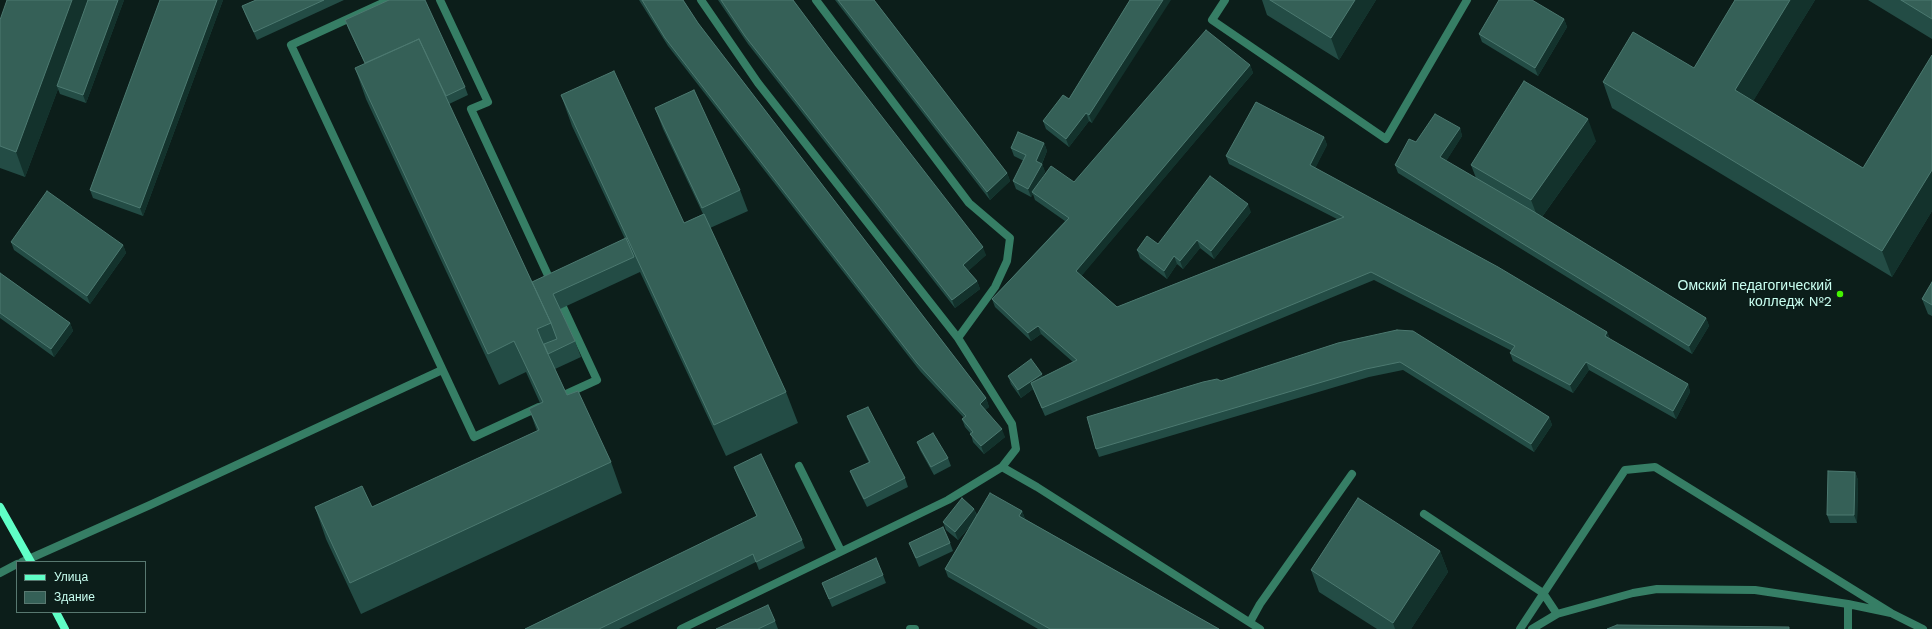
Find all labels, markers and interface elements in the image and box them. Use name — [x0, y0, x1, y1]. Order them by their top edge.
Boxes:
place label: Омский педагогический колледж №2 — [1678, 278, 1832, 310]
marker: Омский педагогический колледж №2 — [1835, 289, 1845, 299]
legend — [16, 561, 146, 613]
text: Улица — [54, 570, 88, 584]
text: Здание — [54, 590, 95, 604]

